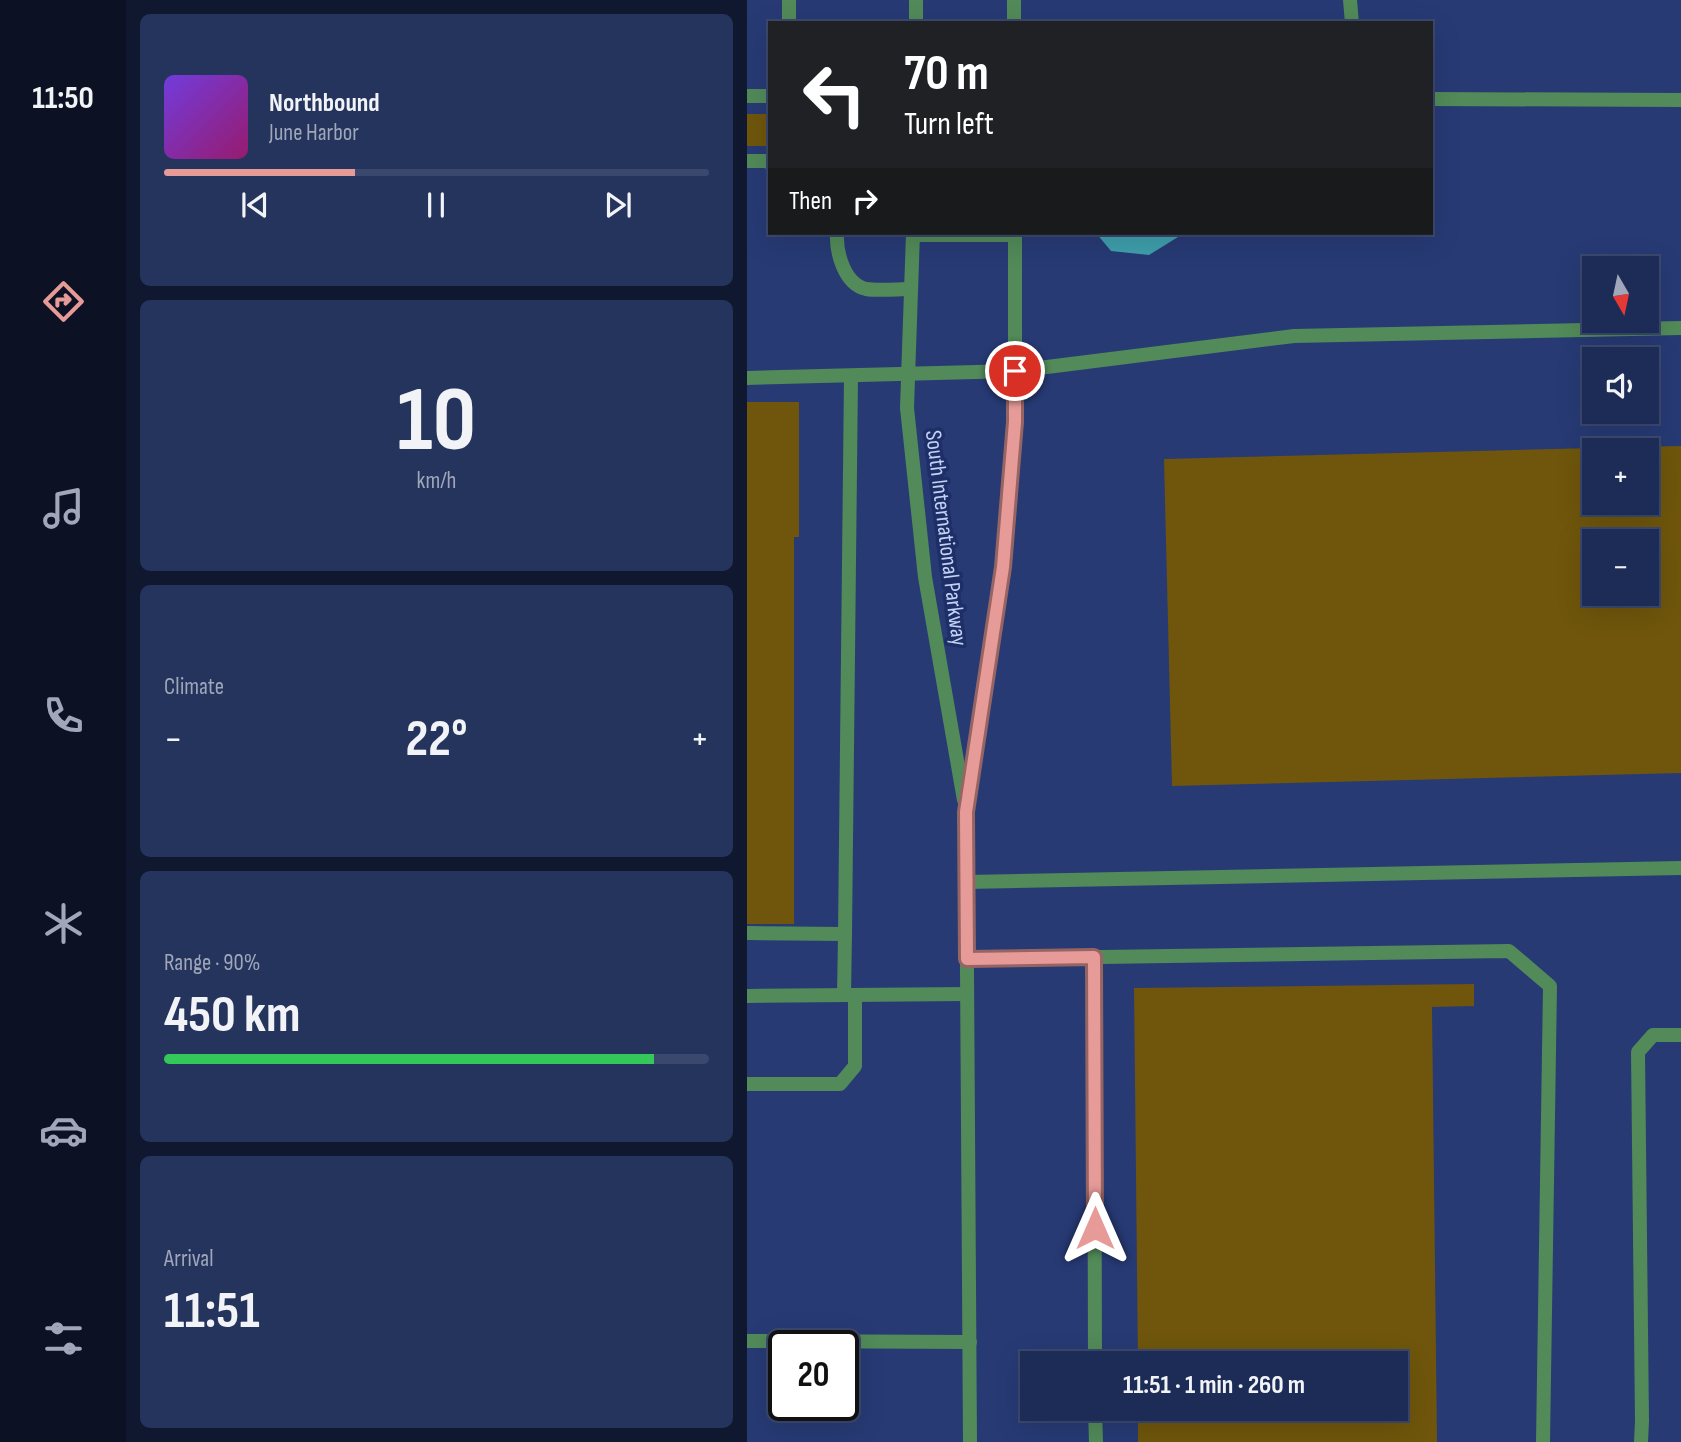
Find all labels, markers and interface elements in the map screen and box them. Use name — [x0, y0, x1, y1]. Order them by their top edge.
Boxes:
text: 70 m — [904, 45, 989, 104]
icon: left — [789, 49, 880, 140]
text: 11:50 — [32, 79, 94, 118]
text: Northbound — [269, 88, 380, 119]
text: Turn left — [904, 105, 994, 144]
text: June Harbor — [269, 119, 359, 147]
icon: right — [846, 182, 884, 220]
icon: previous — [236, 186, 274, 224]
icon: pause — [417, 186, 455, 224]
icon: next — [599, 186, 637, 224]
text: Then — [789, 186, 832, 217]
north arrow — [1582, 256, 1659, 332]
map controls — [1582, 256, 1659, 606]
icon: directions — [39, 277, 88, 326]
pin — [985, 341, 1045, 401]
button: sound — [1582, 347, 1659, 424]
icon: arrive — [996, 352, 1034, 390]
text: 10 — [397, 367, 476, 476]
street label: South International Parkway — [919, 429, 973, 648]
button: + — [1582, 438, 1659, 515]
text: km/h — [417, 467, 456, 495]
icon: music — [39, 484, 88, 533]
button: − — [1582, 529, 1659, 606]
text: Climate — [164, 673, 224, 701]
icon: phone — [39, 691, 88, 740]
text: 22° — [405, 708, 468, 771]
text: − — [164, 717, 183, 762]
text: + — [690, 717, 709, 762]
icon: climate — [39, 899, 88, 948]
text: Range · 90% — [164, 949, 260, 977]
text: 450 km — [164, 984, 300, 1047]
icon: car — [39, 1106, 88, 1155]
position arrow — [1058, 1191, 1132, 1265]
text: Arrival — [164, 1245, 213, 1273]
text: 11:51 — [164, 1280, 260, 1343]
icon: filters — [39, 1314, 88, 1363]
speed limit sign: 20 — [768, 1330, 859, 1421]
text: 11:51 · 1 min · 260 m — [1123, 1370, 1305, 1401]

